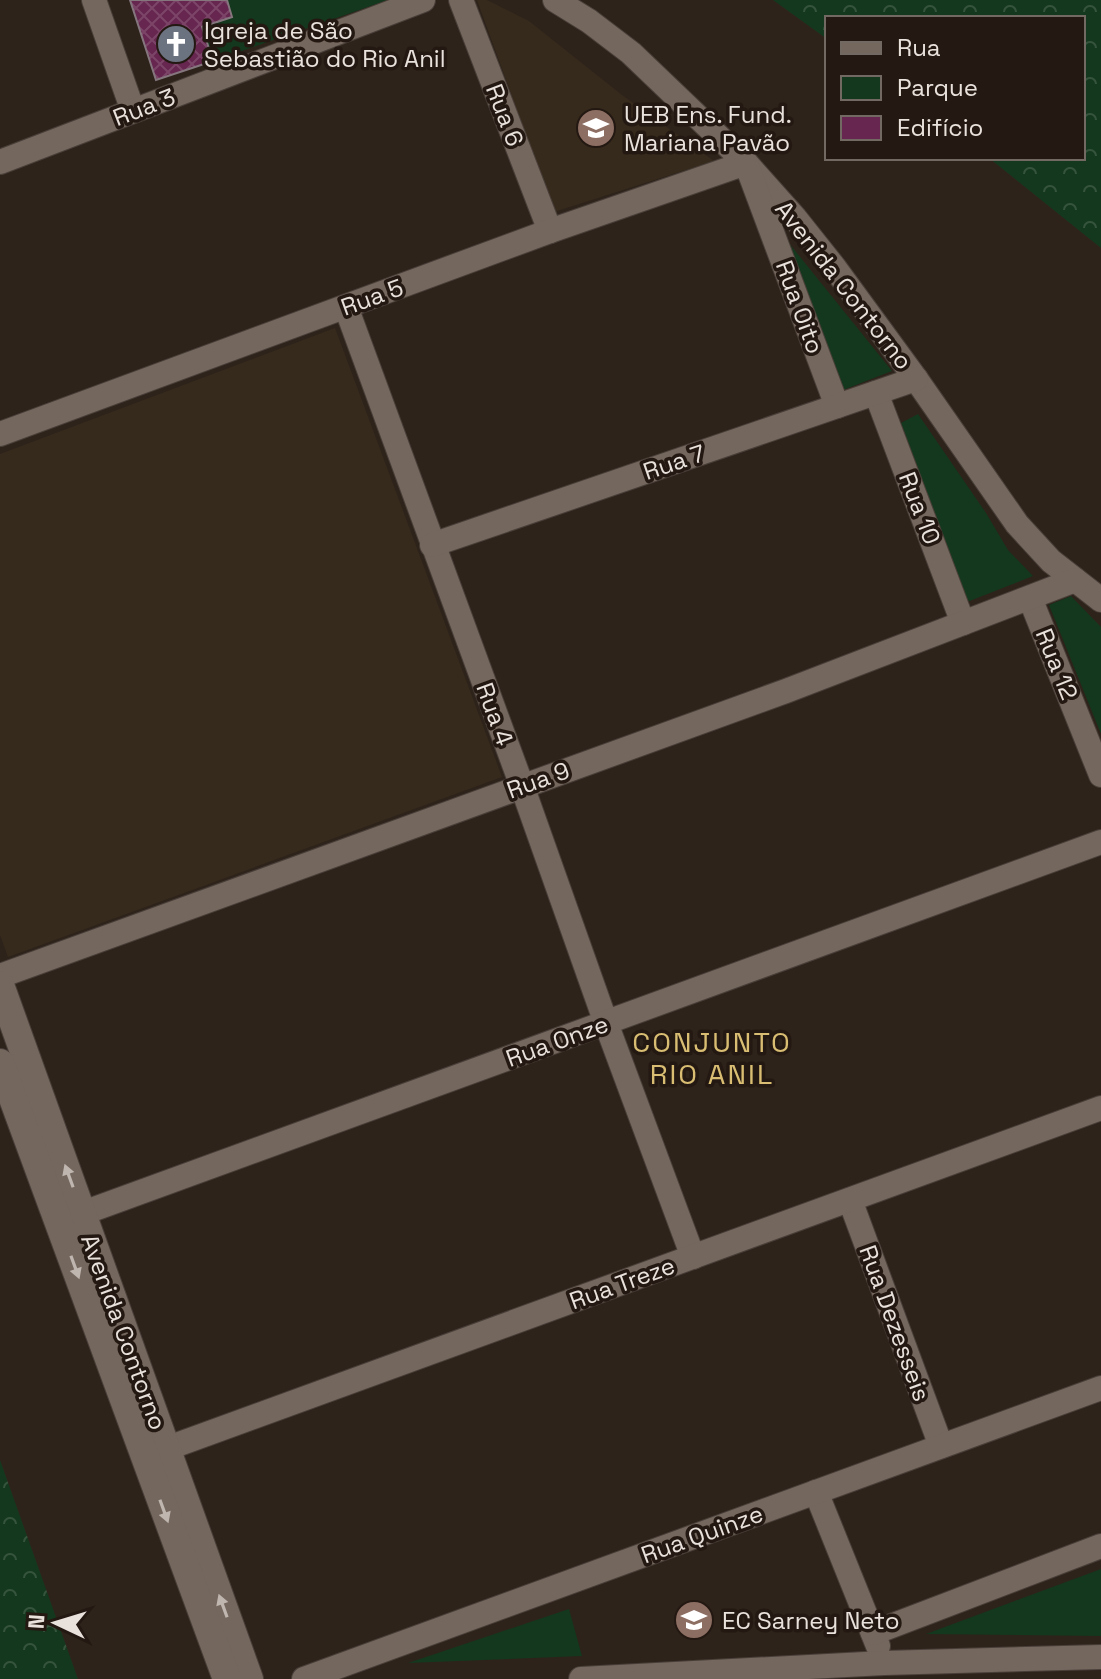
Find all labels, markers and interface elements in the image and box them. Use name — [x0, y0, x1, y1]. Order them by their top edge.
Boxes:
place label: Igreja de São Sebastião do Rio Anil — [204, 15, 446, 74]
legend — [825, 16, 1085, 160]
church icon: Igreja de São Sebastião do Rio Anil — [155, 23, 197, 65]
text: Rua — [897, 32, 941, 63]
text: Parque — [897, 72, 978, 103]
street label: Rua 6 — [479, 79, 531, 151]
street label: Rua 3 — [108, 81, 180, 133]
place label: UEB Ens. Fund. Mariana Pavão — [624, 99, 792, 158]
school or university icon: UEB Ens. Fund. Mariana Pavão — [575, 107, 617, 149]
text: Edifício — [897, 112, 983, 143]
street label: Avenida Contorno — [768, 194, 920, 376]
street label: Rua Oito — [769, 256, 831, 358]
street label: Rua 5 — [337, 271, 407, 323]
street label: Rua 7 — [639, 437, 709, 487]
street label: Rua 10 — [892, 467, 948, 549]
street label: Rua 12 — [1029, 624, 1085, 704]
street label: Rua 4 — [469, 678, 521, 750]
street label: Rua 9 — [502, 754, 574, 806]
street label: Rua Onze — [502, 1008, 612, 1074]
district label: CONJUNTO RIO ANIL — [632, 1024, 792, 1092]
one-way arrow — [62, 1164, 74, 1188]
street label: Avenida Contorno — [74, 1230, 174, 1434]
street label: Rua Dezesseis — [852, 1241, 938, 1405]
street label: Rua Treze — [565, 1250, 679, 1316]
one-way arrow — [69, 1255, 82, 1279]
street label: Rua Quinze — [637, 1498, 767, 1570]
one-way arrow — [158, 1499, 171, 1523]
north arrow — [16, 1583, 96, 1663]
one-way arrow — [216, 1594, 228, 1618]
school or university icon: EC Sarney Neto — [673, 1599, 715, 1641]
place label: EC Sarney Neto — [722, 1605, 900, 1636]
text: N — [22, 1613, 51, 1630]

